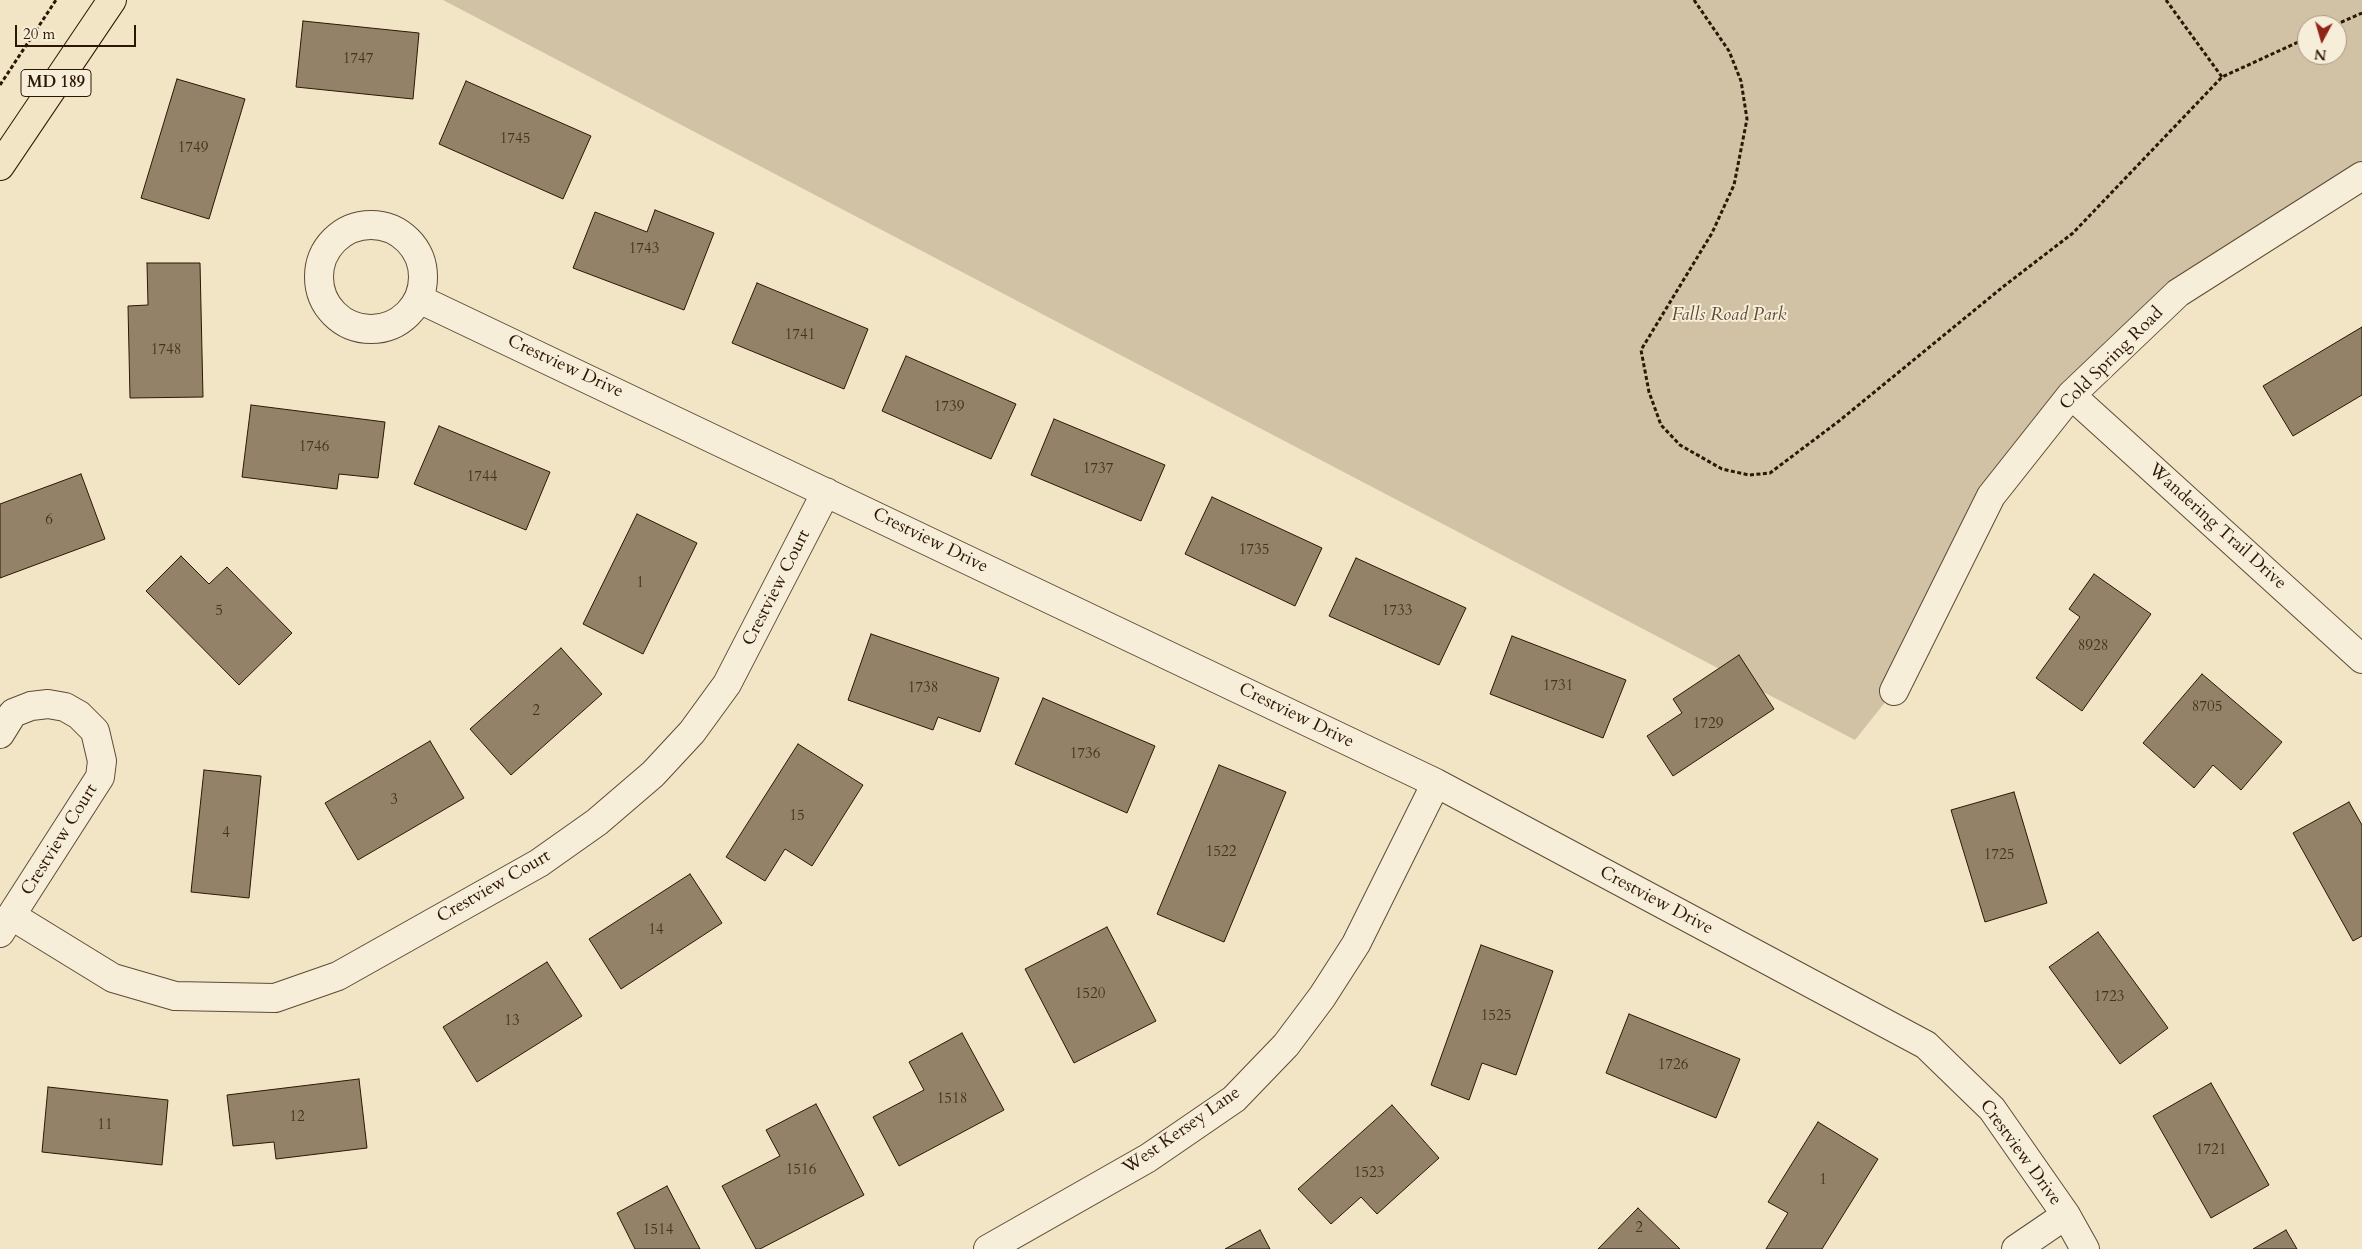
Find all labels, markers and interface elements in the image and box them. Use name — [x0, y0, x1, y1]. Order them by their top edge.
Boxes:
scale bar — [18, 15, 139, 47]
north arrow — [2297, 15, 2347, 65]
text: 20 m — [23, 24, 55, 44]
text: N — [2313, 44, 2328, 65]
house number: 1747 — [343, 51, 373, 69]
road number: MD 189 — [21, 70, 91, 96]
house number: 1745 — [500, 131, 530, 149]
house number: 1749 — [178, 140, 208, 158]
house number: 1743 — [629, 241, 659, 259]
street label: Cold Spring Road — [2056, 303, 2168, 415]
park label: Falls Road Park — [1672, 305, 1786, 327]
house number: 1741 — [785, 327, 815, 345]
street label: Crestview Drive — [504, 331, 626, 403]
house number: 1748 — [151, 342, 181, 360]
house number: 1739 — [934, 399, 964, 417]
house number: 1746 — [299, 439, 329, 457]
street label: Wandering Trail Drive — [2144, 459, 2290, 595]
house number: 1737 — [1083, 461, 1113, 479]
house number: 1744 — [467, 469, 497, 487]
street label: Crestview Drive — [869, 504, 991, 578]
house number: 6 — [45, 512, 53, 530]
street label: Crestview Court — [738, 526, 816, 650]
house number: 1735 — [1239, 542, 1269, 560]
house number: 1 — [636, 575, 644, 593]
house number: 5 — [215, 603, 223, 621]
house number: 1733 — [1382, 603, 1412, 621]
house number: 8928 — [2078, 638, 2108, 656]
house number: 1731 — [1543, 678, 1573, 696]
street label: Crestview Drive — [1235, 679, 1357, 753]
house number: 1738 — [908, 680, 938, 698]
house number: 8705 — [2192, 699, 2222, 717]
house number: 2 — [532, 703, 540, 721]
house number: 1729 — [1693, 716, 1723, 734]
house number: 1736 — [1070, 746, 1100, 764]
street label: Crestview Court — [17, 780, 103, 900]
house number: 3 — [390, 792, 398, 810]
house number: 15 — [789, 808, 805, 826]
house number: 4 — [222, 825, 230, 843]
house number: 1522 — [1206, 844, 1236, 862]
street label: Crestview Court — [433, 846, 555, 928]
house number: 1725 — [1984, 847, 2014, 865]
street label: Crestview Drive — [1596, 862, 1716, 940]
house number: 14 — [648, 922, 664, 940]
house number: 1520 — [1075, 986, 1105, 1004]
house number: 1723 — [2094, 989, 2124, 1007]
house number: 1525 — [1481, 1008, 1511, 1026]
house number: 13 — [504, 1013, 520, 1031]
house number: 1726 — [1658, 1057, 1688, 1075]
street label: West Kersey Lane — [1119, 1082, 1245, 1180]
house number: 1518 — [937, 1091, 967, 1109]
street label: Crestview Drive — [1974, 1096, 2066, 1210]
house number: 12 — [289, 1109, 305, 1127]
house number: 11 — [97, 1117, 113, 1135]
house number: 1721 — [2196, 1142, 2226, 1160]
house number: 1516 — [786, 1162, 816, 1180]
house number: 1523 — [1354, 1165, 1384, 1183]
house number: 1 — [1819, 1172, 1827, 1190]
house number: 2 — [1635, 1220, 1643, 1238]
house number: 1514 — [643, 1222, 673, 1240]

